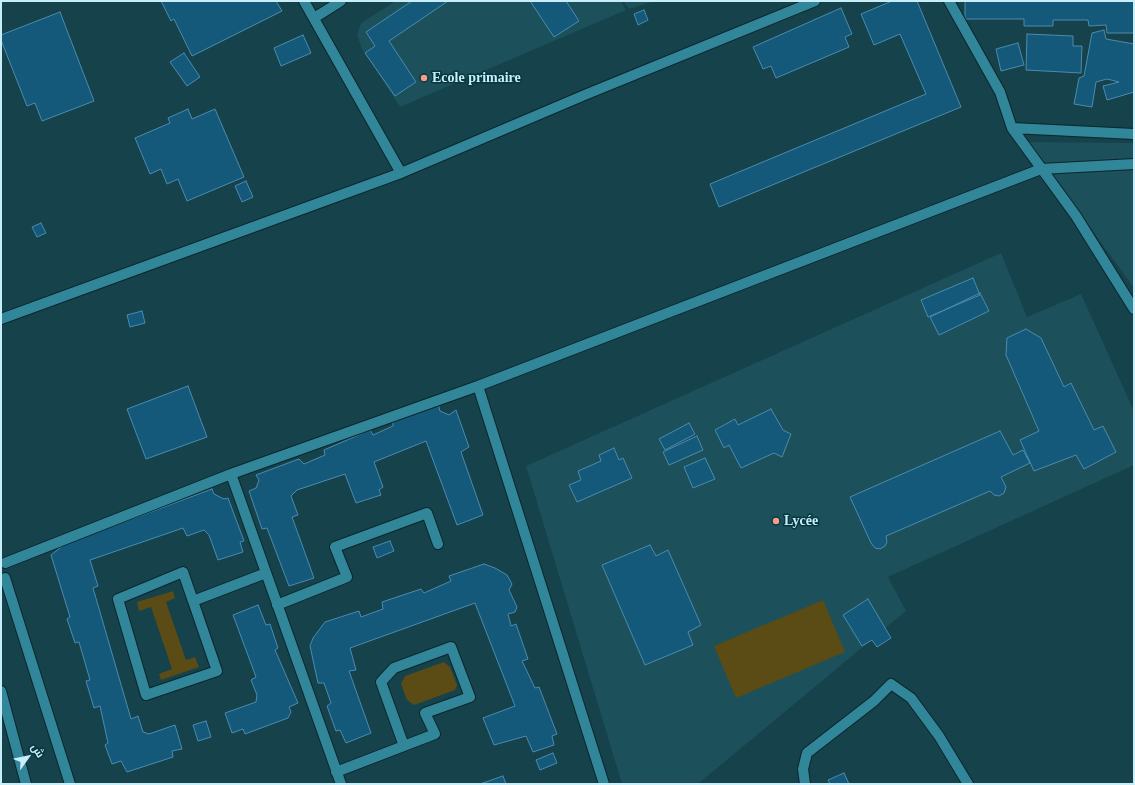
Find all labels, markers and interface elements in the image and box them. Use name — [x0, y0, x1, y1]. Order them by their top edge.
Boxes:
place label: Ecole primaire — [432, 70, 518, 86]
marker: Ecole primaire — [419, 73, 429, 83]
place label: Lycée — [784, 513, 818, 529]
marker: Lycée — [771, 516, 781, 526]
north arrow — [8, 737, 48, 777]
text: ش — [26, 739, 50, 762]

